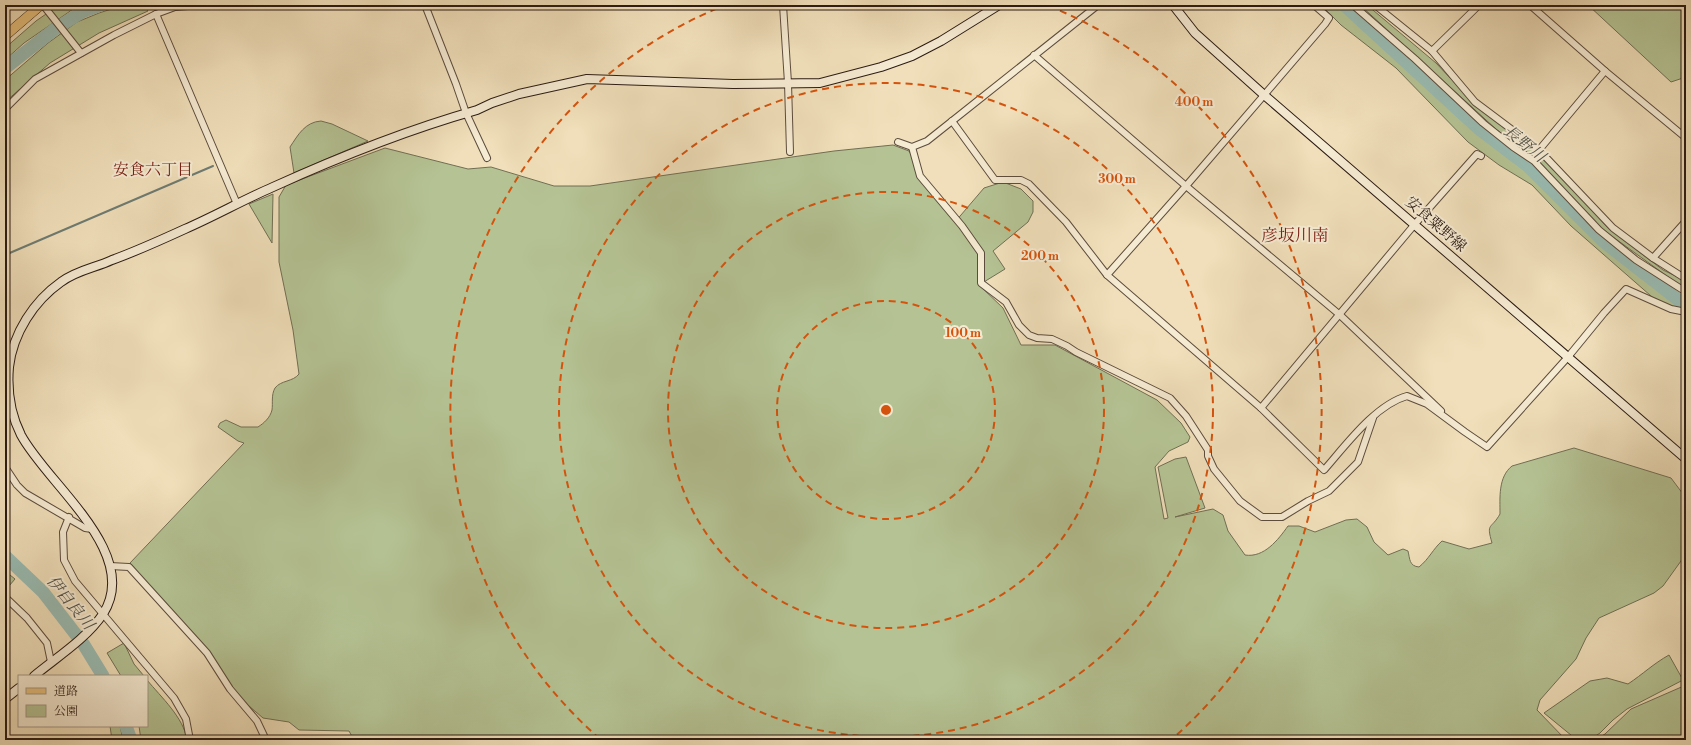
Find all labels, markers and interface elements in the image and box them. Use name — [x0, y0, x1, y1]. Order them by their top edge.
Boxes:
text: 400 m — [1175, 95, 1213, 110]
water label: 長野川 — [1499, 121, 1551, 168]
district label: 安食六丁目 — [113, 160, 193, 180]
text: 300 m — [1098, 172, 1136, 187]
street label: 安食粟野線 — [1401, 193, 1470, 256]
district label: 彦坂川南 — [1261, 225, 1329, 247]
text: 200 m — [1021, 249, 1059, 264]
text: 100 m — [945, 326, 981, 341]
centre of rings — [879, 403, 893, 417]
water label: 伊自良川 — [42, 571, 99, 635]
legend — [18, 675, 148, 727]
text: 道路 — [54, 684, 78, 699]
text: 公園 — [54, 704, 78, 719]

